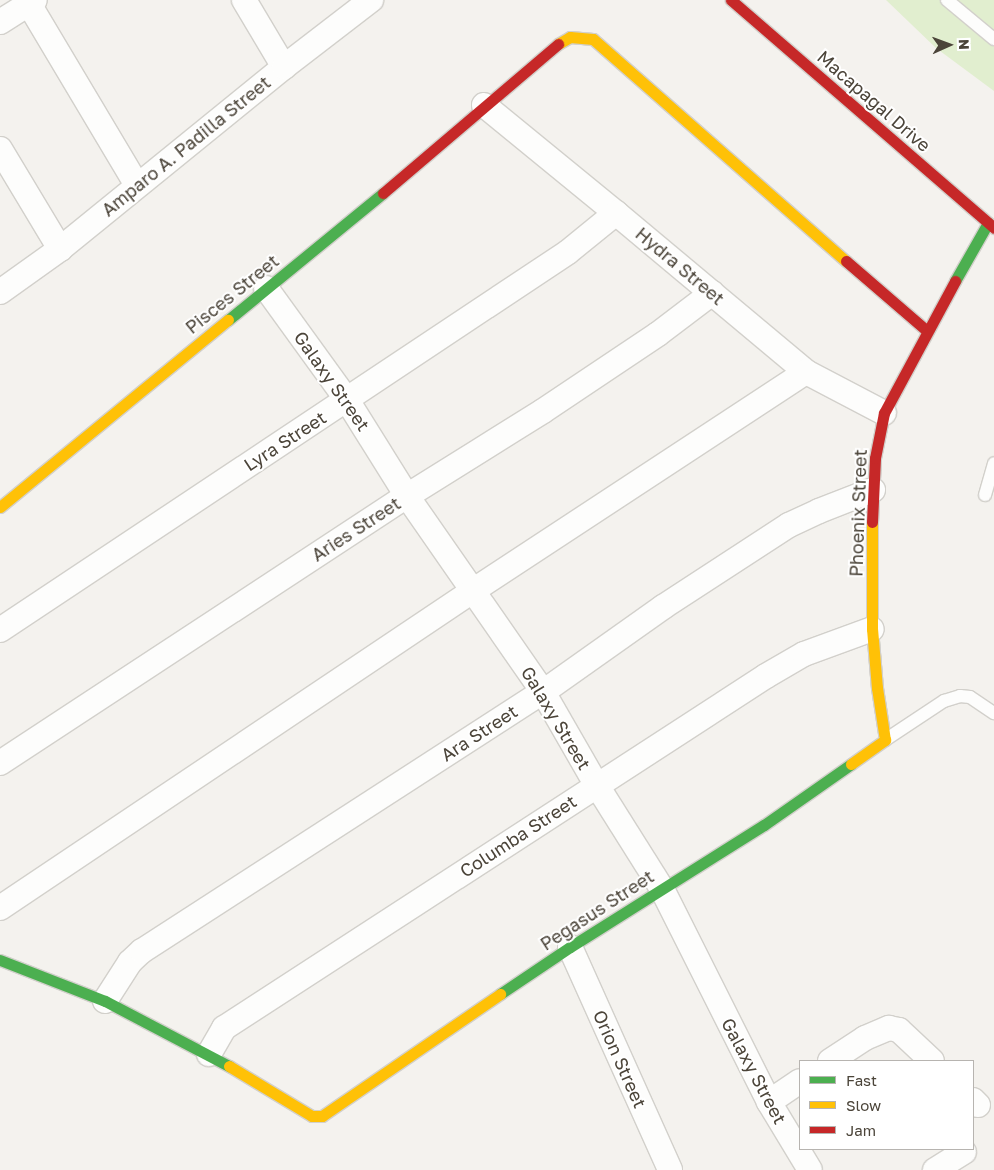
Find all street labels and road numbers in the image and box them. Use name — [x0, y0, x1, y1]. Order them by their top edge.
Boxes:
street label: Macapagal Drive — [813, 46, 935, 156]
street label: Amparo A. Padilla Street — [97, 71, 275, 221]
street label: Hydra Street — [631, 223, 729, 309]
street label: Pisces Street — [181, 250, 283, 338]
street label: Galaxy Street — [290, 327, 374, 435]
street label: Lyra Street — [240, 406, 330, 476]
street label: Phoenix Street — [845, 449, 871, 577]
street label: Aries Street — [307, 492, 405, 566]
street label: Galaxy Street — [517, 662, 595, 774]
street label: Ara Street — [437, 700, 521, 766]
street label: Columba Street — [456, 790, 580, 882]
street label: Pegasus Street — [536, 865, 658, 955]
street label: Orion Street — [589, 1007, 651, 1111]
street label: Galaxy Street — [717, 1014, 791, 1128]

